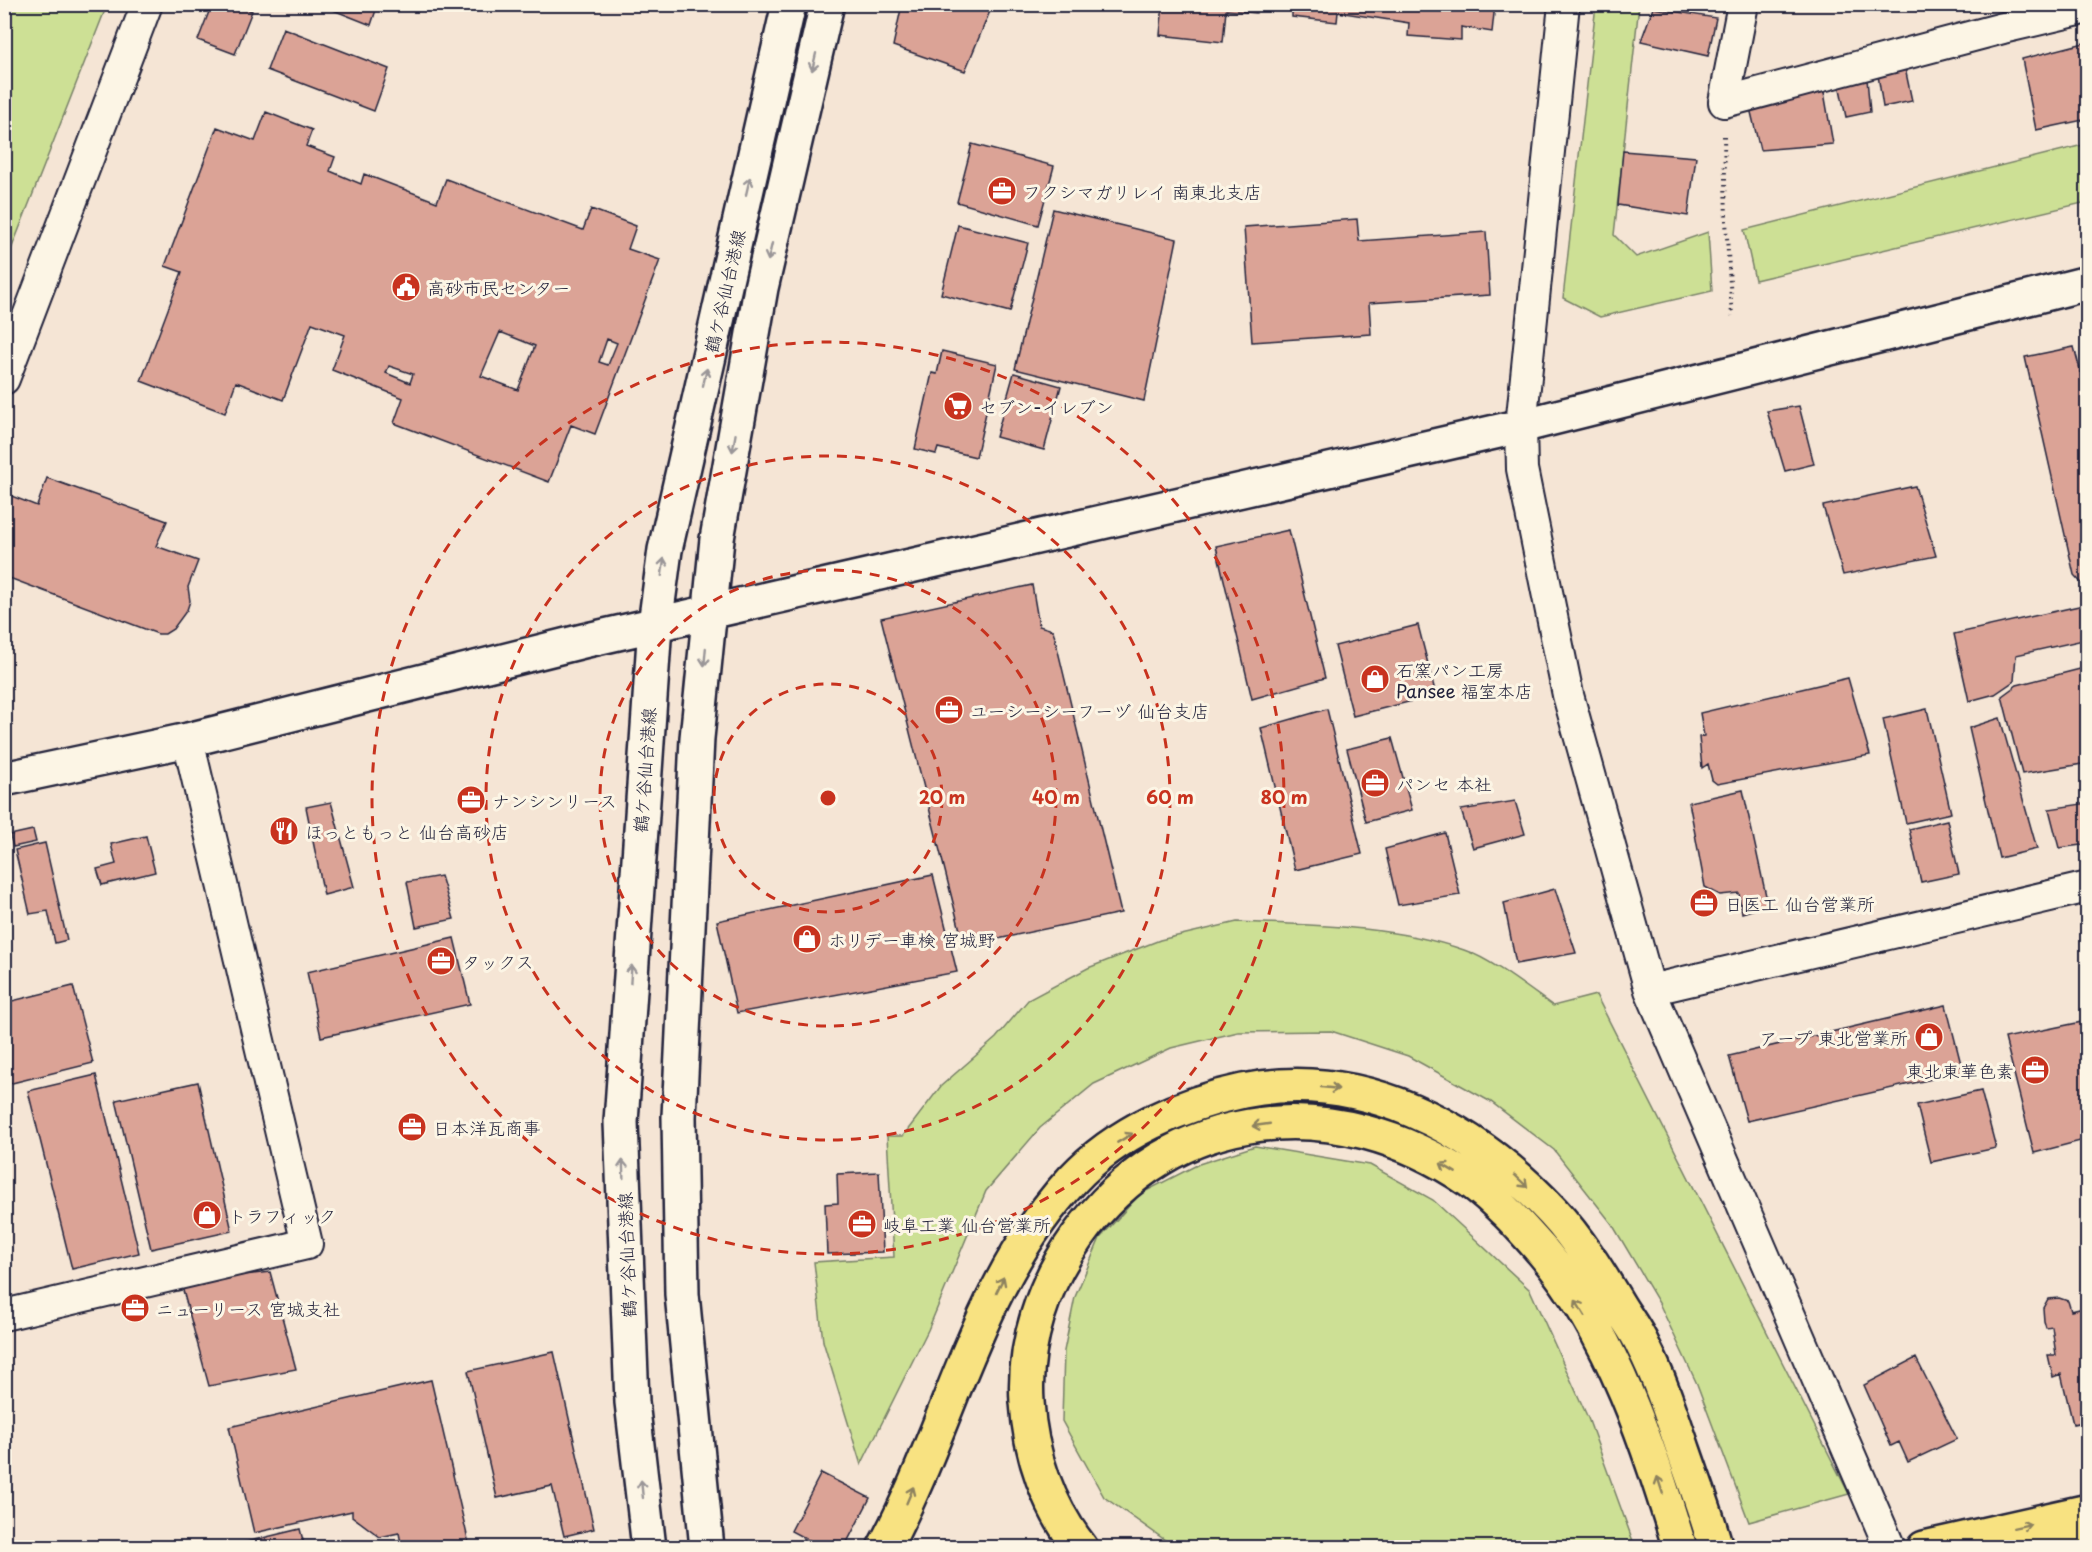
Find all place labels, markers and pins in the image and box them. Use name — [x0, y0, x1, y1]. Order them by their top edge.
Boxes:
office icon: フクシマガリレイ 南東北支店 — [986, 175, 1018, 207]
place label: フクシマガリレイ 南東北支店 — [1023, 178, 1262, 205]
public building icon: 高砂市民センター — [390, 271, 422, 303]
place label: 高砂市民センター — [427, 274, 570, 301]
supermarket icon: セブン-イレブン — [942, 390, 974, 422]
place label: セブン-イレブン — [979, 393, 1114, 420]
place label: 石窯パン工房 Pansee 福室本店 — [1396, 656, 1533, 704]
shop icon: 石窯パン工房 Pansee 福室本店 — [1359, 663, 1391, 695]
office icon: ユーシーシーフーヅ 仙台支店 — [933, 694, 965, 726]
place label: ユーシーシーフーヅ 仙台支店 — [970, 697, 1209, 724]
office icon: パンセ 本社 — [1359, 767, 1391, 799]
place label: パンセ 本社 — [1396, 770, 1492, 797]
office icon: ナンシンリース — [455, 784, 487, 816]
place label: ナンシンリース — [492, 787, 617, 814]
centre of rings — [818, 788, 838, 808]
restaurant icon: ほっともっと 仙台高砂店 — [268, 815, 300, 847]
place label: ほっともっと 仙台高砂店 — [305, 818, 509, 845]
office icon: 日医工 仙台営業所 — [1688, 887, 1720, 919]
place label: 日医工 仙台営業所 — [1725, 890, 1875, 917]
shop icon: ホリデー車検 宮城野 — [791, 923, 823, 955]
place label: ホリデー車検 宮城野 — [828, 926, 996, 953]
office icon: タックス — [425, 945, 457, 977]
place label: タックス — [462, 948, 534, 975]
shop icon: アープ 東北営業所 — [1913, 1021, 1945, 1053]
place label: アープ 東北営業所 — [1760, 1024, 1908, 1051]
office icon: 東北東華色素 — [2019, 1054, 2051, 1086]
place label: 東北東華色素 — [1906, 1057, 2014, 1084]
office icon: 日本洋瓦商事 — [396, 1111, 428, 1143]
place label: 日本洋瓦商事 — [433, 1114, 541, 1141]
shop icon: トラフィック — [191, 1199, 223, 1231]
place label: トラフィック — [228, 1202, 336, 1229]
office icon: 岐阜工業 仙台営業所 — [846, 1208, 878, 1240]
place label: 岐阜工業 仙台営業所 — [883, 1211, 1051, 1238]
office icon: ニューリース 宮城支社 — [119, 1292, 151, 1324]
place label: ニューリース 宮城支社 — [156, 1295, 341, 1322]

